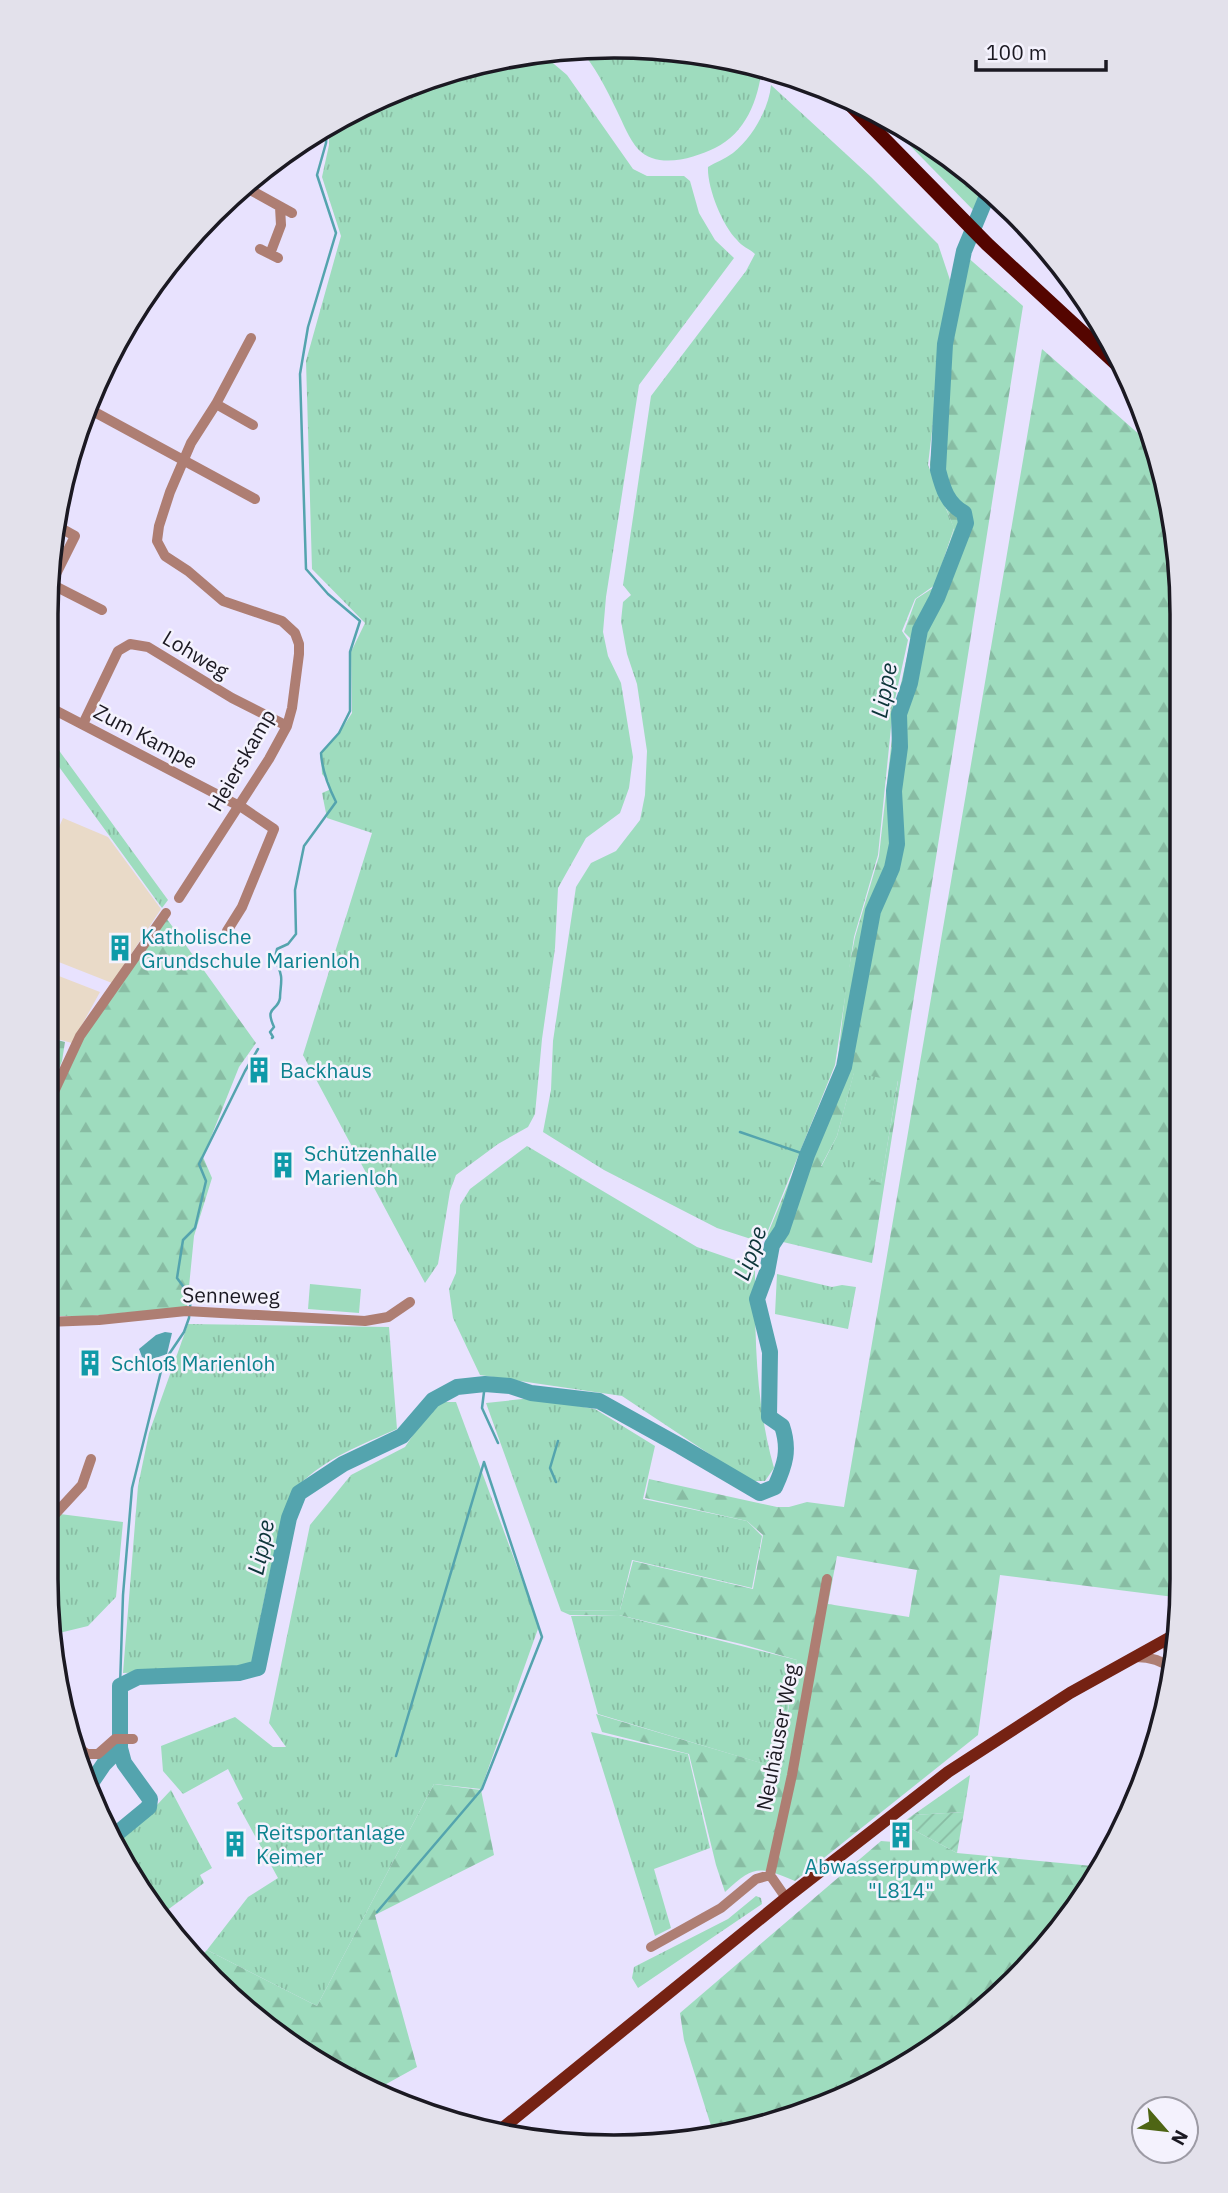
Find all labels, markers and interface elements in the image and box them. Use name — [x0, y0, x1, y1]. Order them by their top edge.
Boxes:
scale bar — [976, 28, 1106, 72]
text: 100 m — [986, 38, 1047, 66]
street label: Lohweg — [158, 623, 234, 685]
water label: Lippe — [863, 660, 903, 720]
street label: Zum Kampe — [89, 697, 203, 775]
street label: Heierskamp — [200, 704, 282, 816]
place label: Katholische Grundschule Marienloh — [141, 922, 360, 974]
building icon: Katholische Grundschule Marienloh — [105, 933, 135, 963]
building icon: Backhaus — [244, 1055, 274, 1085]
place label: Backhaus — [280, 1056, 372, 1084]
place label: Schützenhalle Marienloh — [304, 1139, 437, 1191]
building icon: Schützenhalle Marienloh — [268, 1150, 298, 1180]
water label: Lippe — [725, 1222, 773, 1284]
street label: Senneweg — [182, 1280, 280, 1310]
building icon: Schloß Marienloh — [75, 1348, 105, 1378]
place label: Schloß Marienloh — [111, 1349, 276, 1377]
water label: Lippe — [240, 1517, 280, 1577]
street label: Neuhäuser Weg — [749, 1661, 805, 1813]
place label: Reitsportanlage Keimer — [256, 1818, 405, 1870]
building icon: Abwasserpumpwerk "L814" — [886, 1820, 916, 1850]
building icon: Reitsportanlage Keimer — [220, 1829, 250, 1859]
place label: Abwasserpumpwerk "L814" — [804, 1852, 998, 1904]
north arrow — [1130, 2095, 1200, 2165]
text: N — [1166, 2126, 1194, 2150]

